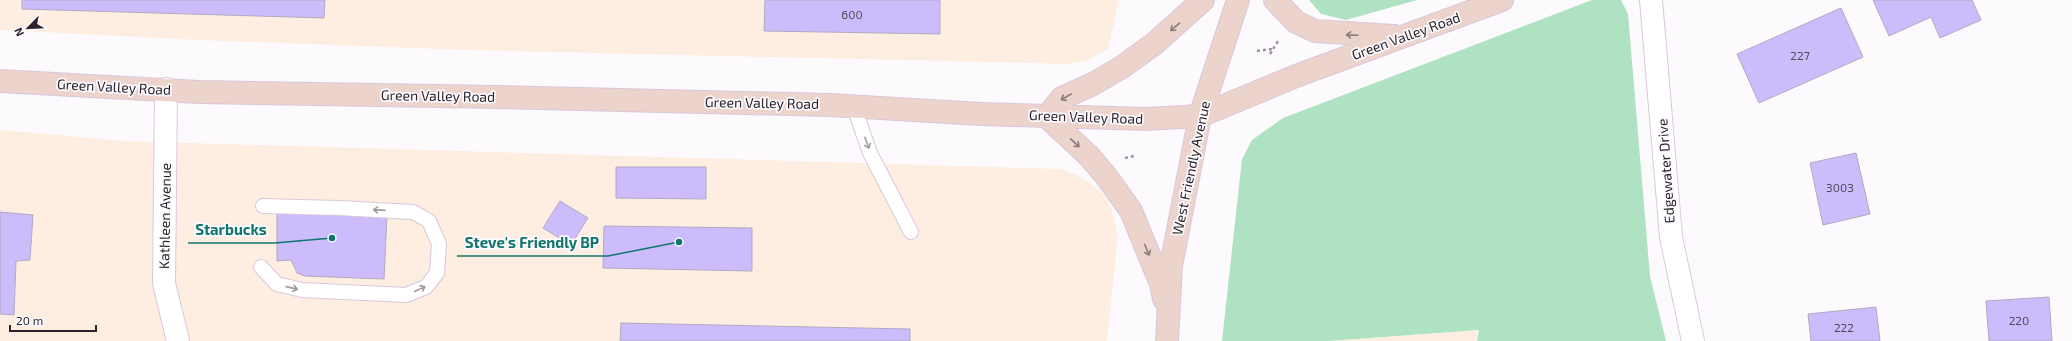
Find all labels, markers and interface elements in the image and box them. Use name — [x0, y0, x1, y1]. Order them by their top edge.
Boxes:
house number: 600 — [841, 7, 863, 21]
north arrow — [8, 8, 48, 48]
street label: Green Valley Road — [1349, 8, 1462, 63]
one-way arrow — [1169, 22, 1180, 31]
text: N — [11, 26, 26, 39]
one-way arrow — [1346, 31, 1359, 38]
house number: 227 — [1790, 48, 1810, 62]
street label: Green Valley Road — [57, 75, 172, 98]
street label: Green Valley Road — [381, 86, 495, 105]
street label: Green Valley Road — [705, 93, 819, 112]
one-way arrow — [1060, 93, 1072, 101]
street label: West Friendly Avenue — [1168, 99, 1213, 237]
street label: Green Valley Road — [1029, 106, 1143, 127]
street label: Edgewater Drive — [1653, 118, 1678, 224]
one-way arrow — [863, 137, 871, 149]
one-way arrow — [1070, 138, 1080, 148]
street label: Kathleen Avenue — [155, 163, 174, 269]
house number: 3003 — [1826, 180, 1854, 194]
one-way arrow — [373, 207, 386, 214]
callout: Starbucks — [188, 216, 275, 243]
text: Starbucks — [195, 220, 267, 238]
callout: Steve's Friendly BP — [457, 229, 608, 256]
text: Steve's Friendly BP — [465, 233, 599, 252]
one-way arrow — [1143, 243, 1151, 255]
one-way arrow — [285, 284, 298, 292]
one-way arrow — [414, 285, 426, 292]
scale bar — [10, 307, 96, 333]
text: 20 m — [16, 313, 43, 327]
house number: 220 — [2009, 313, 2029, 327]
house number: 222 — [1834, 320, 1854, 334]

